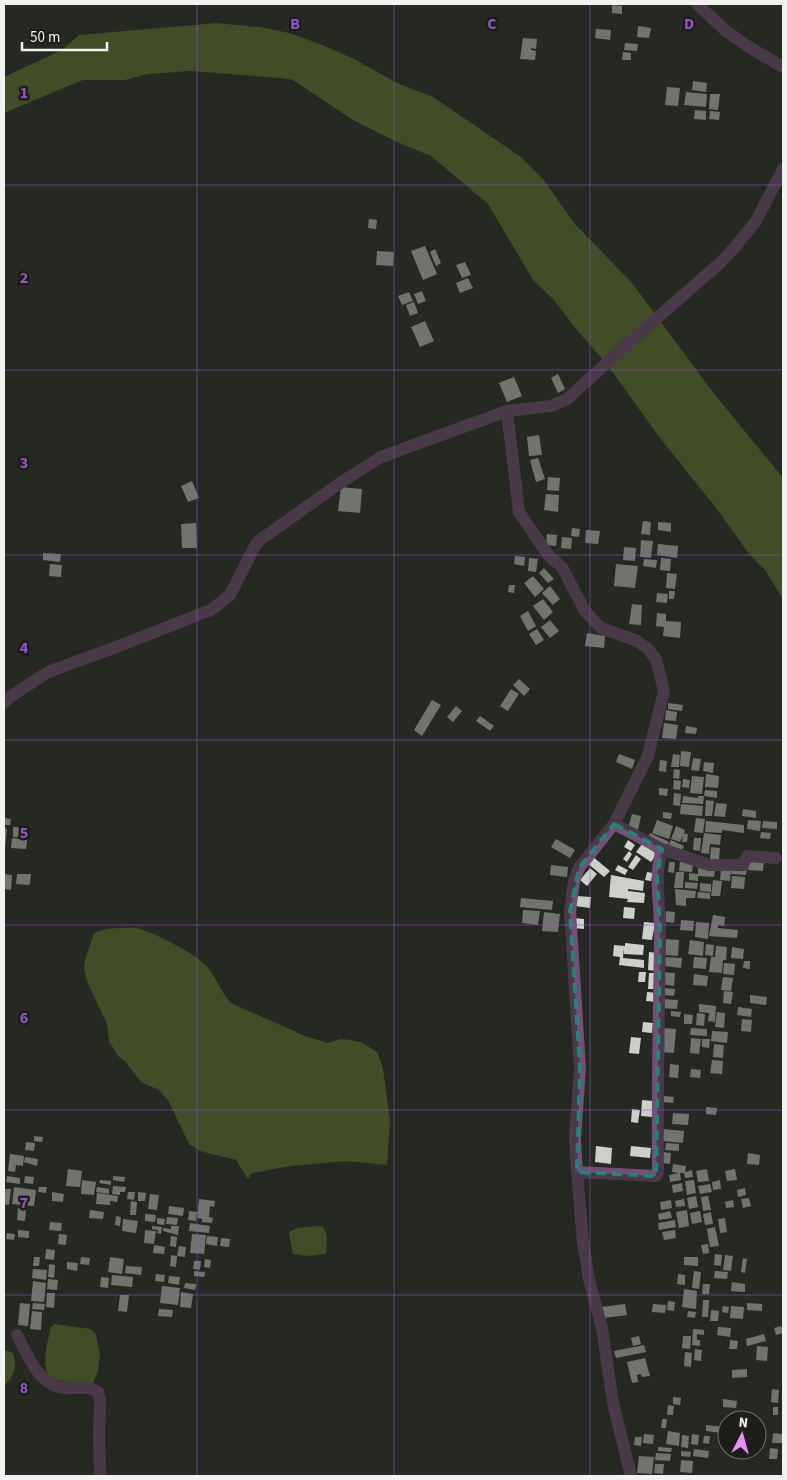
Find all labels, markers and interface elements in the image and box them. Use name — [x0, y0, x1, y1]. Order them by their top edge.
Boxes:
text: B — [290, 13, 300, 35]
text: C — [487, 13, 497, 35]
text: D — [684, 13, 694, 35]
scale bar — [22, 20, 108, 52]
text: 50 m — [30, 27, 60, 48]
text: 1 — [20, 82, 28, 104]
text: 2 — [20, 267, 28, 289]
text: 3 — [20, 452, 28, 474]
text: 4 — [20, 637, 29, 659]
text: 5 — [20, 822, 28, 844]
text: 6 — [20, 1007, 28, 1029]
text: 7 — [20, 1192, 28, 1214]
text: 8 — [20, 1377, 28, 1399]
north arrow — [717, 1410, 767, 1460]
text: N — [738, 1413, 749, 1433]

